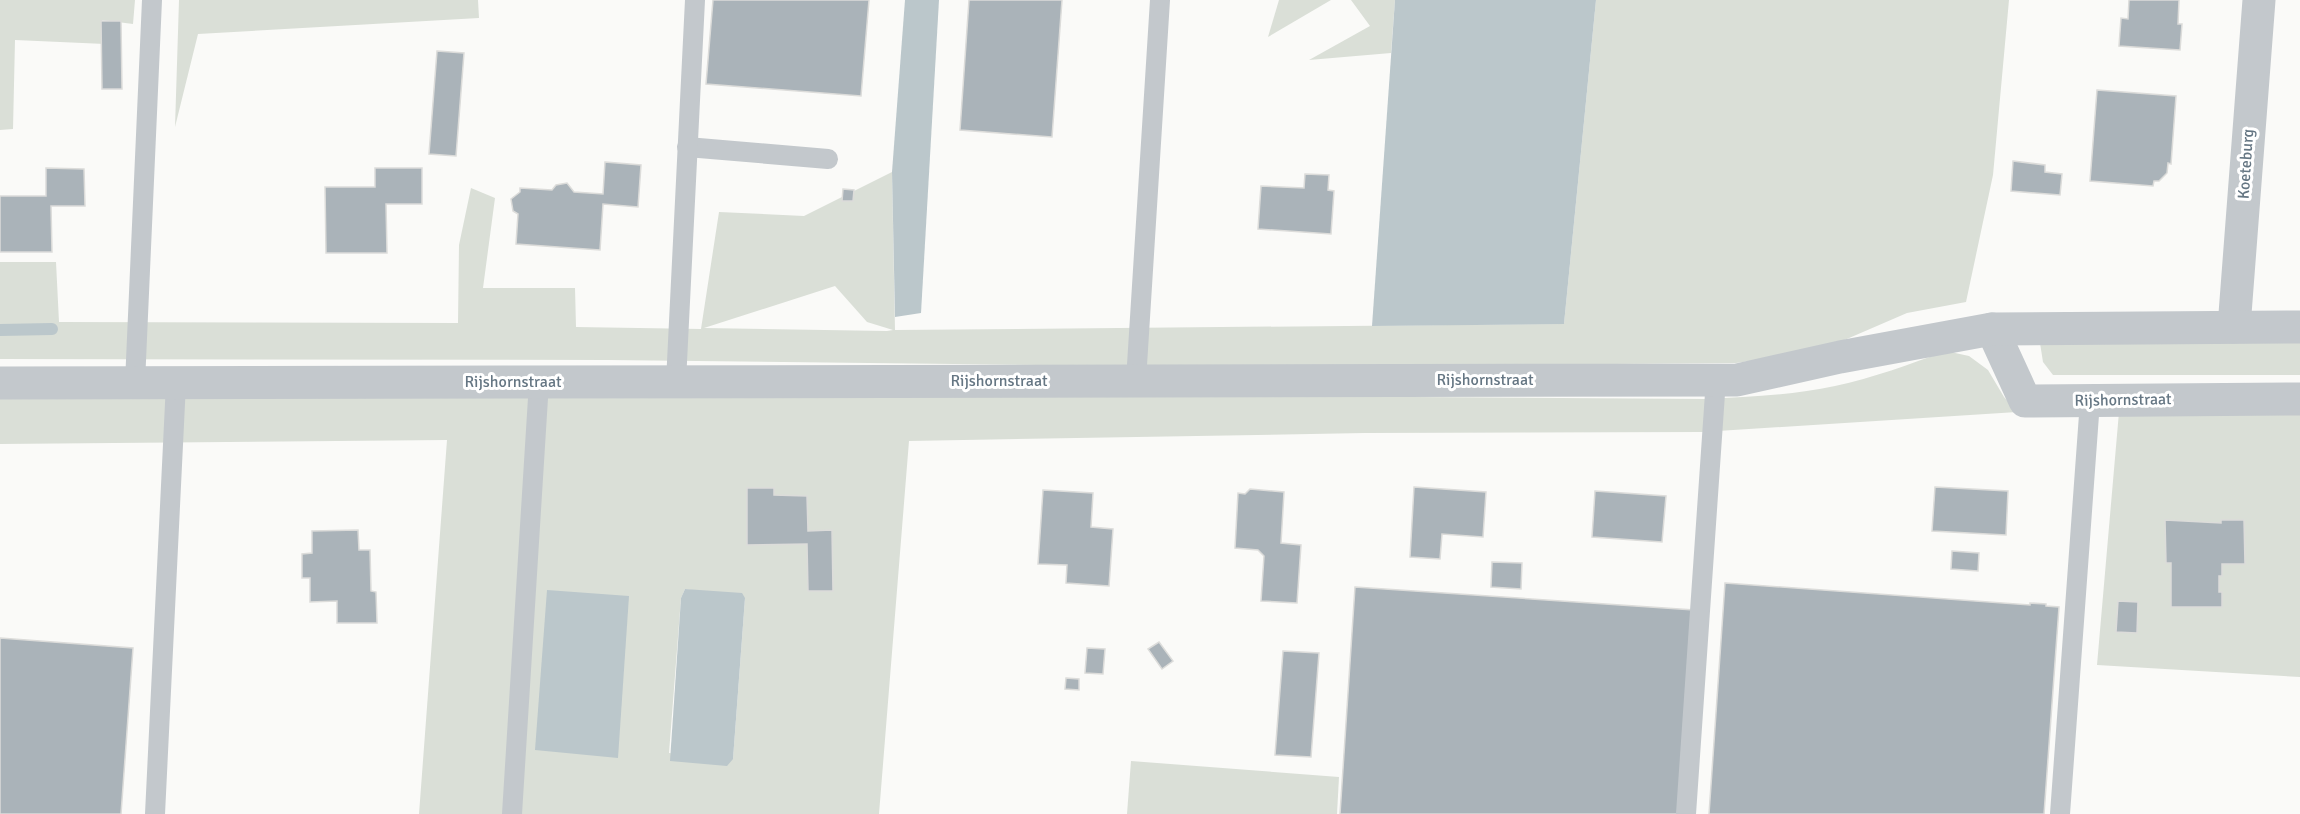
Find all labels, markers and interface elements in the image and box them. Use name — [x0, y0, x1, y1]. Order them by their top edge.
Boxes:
street label: Koeteburg — [2234, 128, 2258, 200]
street label: Rijshornstraat — [1436, 370, 1534, 390]
street label: Rijshornstraat — [950, 371, 1048, 391]
street label: Rijshornstraat — [464, 372, 562, 392]
street label: Rijshornstraat — [2074, 389, 2172, 411]

